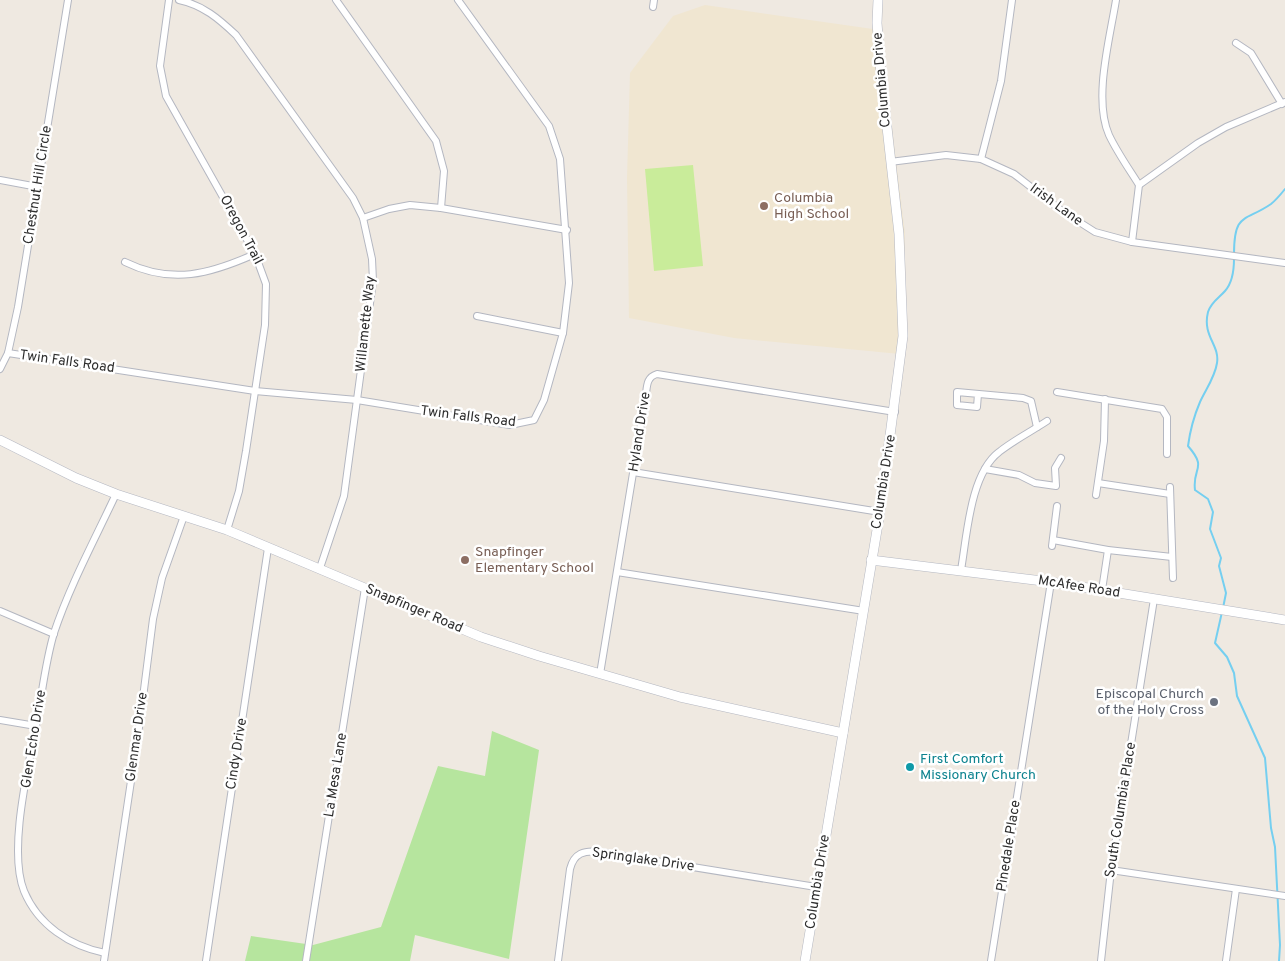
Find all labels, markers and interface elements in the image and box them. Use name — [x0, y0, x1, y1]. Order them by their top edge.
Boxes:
street label: Columbia Drive — [869, 32, 895, 128]
street label: Chestnut Hill Circle — [20, 124, 56, 246]
street label: Irish Lane — [1026, 180, 1086, 230]
place label: Columbia High School — [774, 190, 849, 223]
street label: Oregon Trail — [216, 192, 266, 268]
marker: Columbia High School — [758, 200, 770, 212]
street label: Willamette Way — [352, 275, 380, 373]
street label: Twin Falls Road — [18, 347, 116, 377]
street label: Hyland Drive — [625, 391, 655, 473]
street label: Twin Falls Road — [419, 403, 517, 431]
street label: Columbia Drive — [868, 433, 900, 531]
place label: Snapfinger Elementary School — [475, 544, 594, 577]
marker: Snapfinger Elementary School — [459, 554, 471, 566]
street label: McAfee Road — [1037, 572, 1121, 602]
street label: Snapfinger Road — [363, 581, 465, 637]
place label: Episcopal Church of the Holy Cross — [1096, 686, 1204, 719]
street label: Glen Echo Drive — [18, 689, 50, 789]
street label: Glenmar Drive — [122, 691, 152, 783]
marker: Episcopal Church of the Holy Cross — [1208, 696, 1220, 708]
street label: Cindy Drive — [223, 717, 251, 791]
street label: La Mesa Lane — [321, 732, 351, 818]
street label: South Columbia Place — [1102, 741, 1140, 879]
place label: First Comfort Missionary Church — [920, 751, 1036, 784]
marker: First Comfort Missionary Church — [904, 761, 916, 773]
street label: Pinedale Place — [993, 799, 1025, 893]
street label: Columbia Drive — [802, 833, 834, 931]
street label: Springlake Drive — [591, 844, 695, 876]

